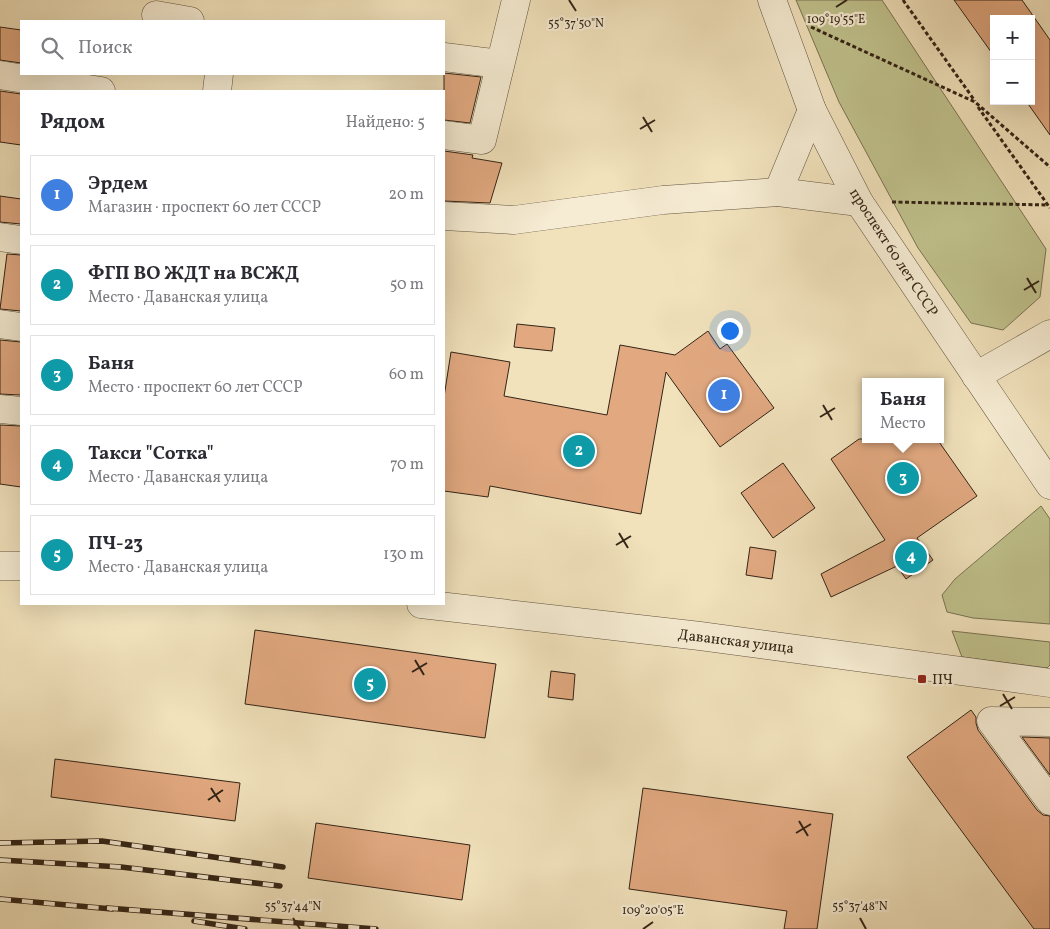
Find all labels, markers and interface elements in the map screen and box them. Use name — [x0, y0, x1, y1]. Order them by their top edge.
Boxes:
text: 109°19'55"E — [807, 12, 865, 28]
map controls — [990, 15, 1035, 105]
button: + — [990, 15, 1035, 60]
text: 55°37'50"N — [548, 16, 604, 32]
search box — [20, 20, 445, 75]
icon: search — [38, 34, 66, 62]
text: Поиск — [78, 35, 132, 61]
button: − — [990, 60, 1035, 105]
text: Рядом — [40, 108, 105, 137]
text: Найдено: 5 — [346, 112, 425, 134]
text: Эрдем — [88, 171, 148, 197]
text: 1 — [54, 184, 60, 206]
text: 20 m — [389, 184, 424, 206]
street label: проспект 60 лет СССР — [843, 185, 942, 321]
text: Магазин · проспект 60 лет СССР — [88, 197, 321, 219]
text: ФГП ВО ЖДТ на ВСЖД — [88, 261, 299, 287]
text: 2 — [53, 274, 61, 296]
text: 50 m — [390, 274, 424, 296]
text: Место · Даванская улица — [88, 287, 268, 309]
your location — [717, 318, 743, 344]
text: Баня — [88, 351, 134, 377]
text: 3 — [53, 364, 61, 386]
text: 60 m — [389, 364, 424, 386]
pin: 1 — [708, 376, 740, 414]
text: Место · проспект 60 лет СССР — [88, 377, 303, 399]
popup — [862, 378, 944, 443]
text: Баня — [880, 387, 926, 413]
text: Место — [880, 413, 926, 435]
pin: 2 — [563, 432, 595, 470]
text: Такси "Сотка" — [88, 441, 214, 467]
text: 4 — [52, 454, 62, 476]
text: 70 m — [390, 454, 424, 476]
pin: 3 — [887, 459, 919, 497]
text: Место · Даванская улица — [88, 467, 268, 489]
text: ПЧ-23 — [88, 531, 143, 557]
pin: 4 — [895, 538, 927, 576]
text: 5 — [53, 544, 61, 566]
text: 130 m — [383, 544, 424, 566]
text: Место · Даванская улица — [88, 557, 268, 579]
street label: Даванская улица — [677, 625, 795, 660]
pin: 5 — [354, 665, 386, 703]
place label: ПЧ — [932, 670, 953, 691]
marker: ПЧ — [916, 673, 928, 685]
text: 55°37'44"N — [265, 899, 321, 915]
text: 55°37'48"N — [832, 899, 888, 915]
text: 109°20'05"E — [622, 903, 684, 919]

